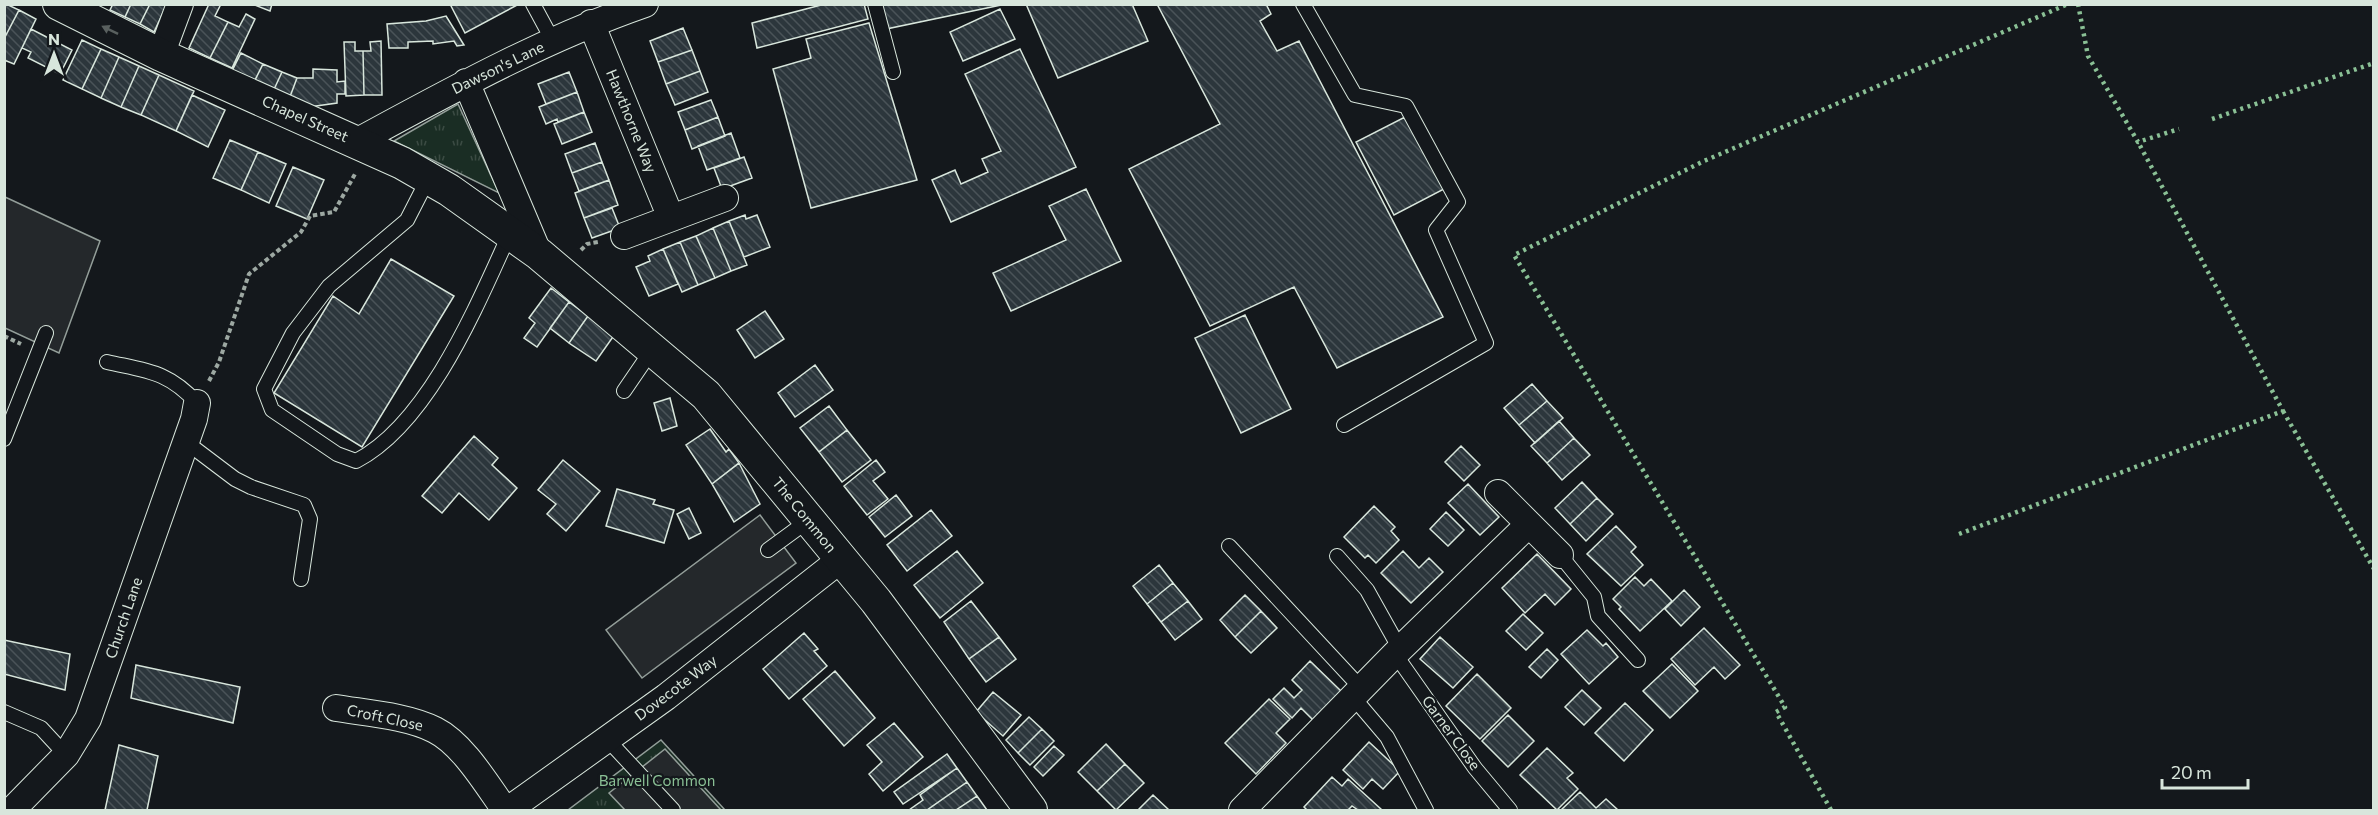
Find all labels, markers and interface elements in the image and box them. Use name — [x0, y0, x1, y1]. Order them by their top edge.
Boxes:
north arrow — [24, 24, 84, 84]
one-way arrow — [102, 25, 119, 34]
text: N — [48, 29, 60, 48]
street label: Dawson's Lane — [448, 37, 547, 97]
street label: Hawthorne Way — [603, 66, 661, 175]
street label: Chapel Street — [259, 91, 351, 145]
street label: The Common — [769, 473, 841, 556]
street label: Church Lane — [101, 575, 145, 661]
street label: Dovecote Way — [631, 650, 720, 724]
street label: Garner Close — [1419, 692, 1485, 773]
street label: Croft Close — [345, 700, 425, 734]
scale bar — [2162, 752, 2248, 790]
text: 20 m — [2171, 761, 2212, 783]
park label: Barwell Common — [599, 771, 715, 789]

